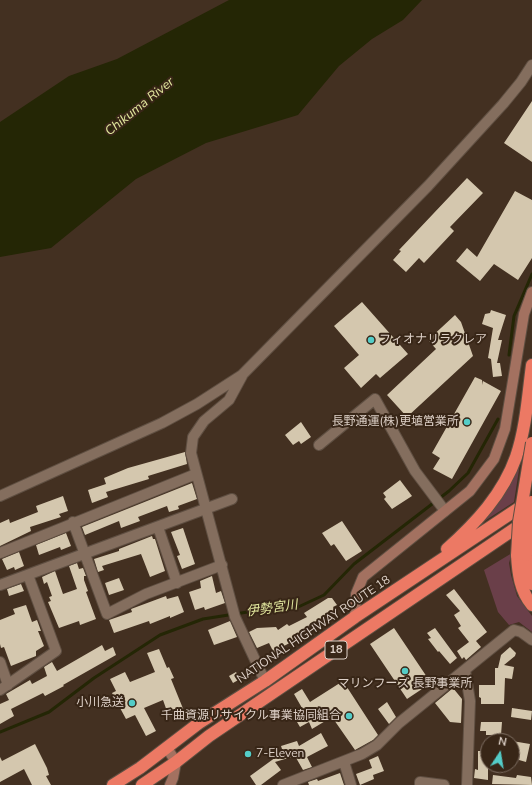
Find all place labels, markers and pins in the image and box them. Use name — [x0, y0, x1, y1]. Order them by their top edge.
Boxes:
place label: フィオナリラクレア — [379, 333, 487, 347]
marker: フィオナリラクレア — [366, 335, 376, 345]
place label: 長野通運(株)更埴営業所 — [331, 415, 459, 429]
marker: 長野通運(株)更埴営業所 — [462, 417, 472, 427]
marker: マリンフーズ 長野事業所 — [400, 666, 410, 676]
place label: マリンフーズ 長野事業所 — [337, 677, 473, 691]
place label: 小川急送 — [76, 696, 124, 710]
marker: 小川急送 — [127, 698, 137, 708]
place label: 千曲資源リサイクル事業協同組合 — [161, 709, 341, 723]
marker: 千曲資源リサイクル事業協同組合 — [344, 711, 354, 721]
place label: 7-Eleven — [256, 747, 304, 761]
marker: 7-Eleven — [243, 749, 253, 759]

